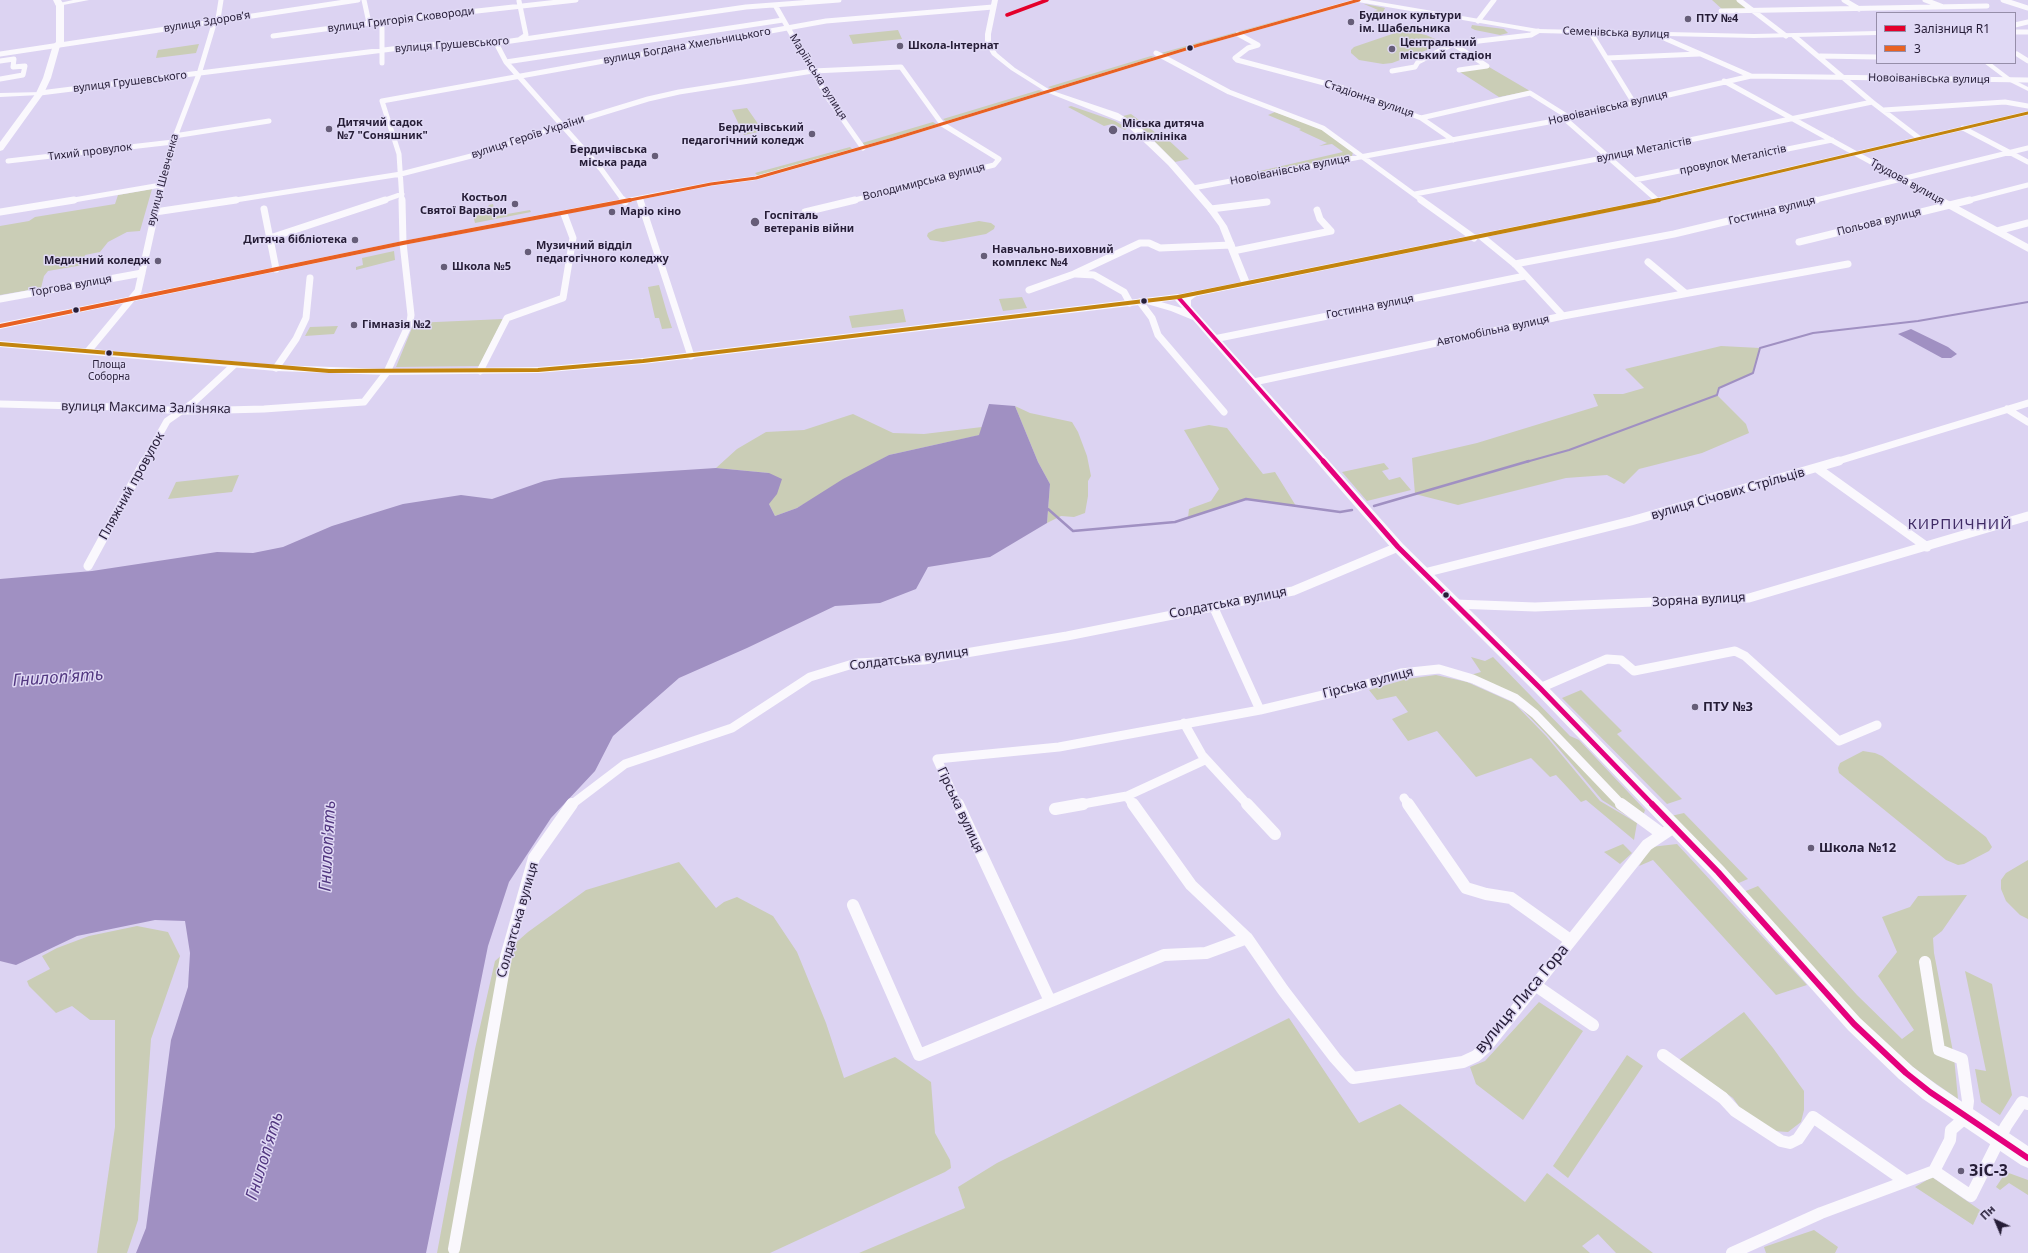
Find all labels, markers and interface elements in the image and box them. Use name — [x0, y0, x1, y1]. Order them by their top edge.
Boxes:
street label: вулиця Григорія Сковороди — [327, 4, 475, 36]
street label: вулиця Здоровʼя — [163, 9, 251, 35]
place label: Будинок культури ім. Шабельника — [1359, 9, 1461, 35]
place label: ПТУ №4 — [1696, 12, 1738, 26]
legend — [1876, 12, 2016, 64]
marker: ПТУ №4 — [1683, 14, 1693, 24]
marker: Будинок культури ім. Шабельника — [1346, 17, 1356, 27]
text: Залізниця R1 — [1914, 20, 1990, 37]
street label: вулиця Богдана Хмельницького — [602, 25, 772, 67]
street label: Семенівська вулиця — [1562, 25, 1670, 41]
street label: Маріїнська вулиця — [786, 32, 850, 122]
street label: вулиця Грушевського — [394, 34, 510, 56]
place label: Центральний міський стадіон — [1400, 36, 1492, 62]
place label: Школа-Інтернат — [908, 39, 999, 53]
text: 3 — [1914, 40, 1921, 57]
marker: Школа-Інтернат — [895, 41, 905, 51]
unlabelled marker — [1185, 43, 1195, 53]
marker: Центральний міський стадіон — [1387, 44, 1397, 54]
street label: вулиця Грушевського — [72, 68, 188, 96]
street label: Новоіванівська вулиця — [1868, 71, 1990, 87]
street label: Стадіонна вулиця — [1322, 77, 1416, 121]
street label: Новоіванівська вулиця — [1547, 88, 1669, 128]
street label: вулиця Героїв України — [470, 112, 586, 162]
place label: Дитячий садок №7 "Соняшник" — [337, 116, 428, 142]
place label: Міська дитяча поліклініка — [1122, 117, 1204, 143]
place label: Бердичівський педагогічний коледж — [681, 121, 804, 147]
marker: Дитячий садок №7 "Соняшник" — [324, 124, 334, 134]
marker: Міська дитяча поліклініка — [1107, 124, 1119, 136]
marker: Бердичівський педагогічний коледж — [807, 129, 817, 139]
street label: вулиця Шевченка — [144, 132, 182, 228]
street label: вулиця Металістів — [1595, 134, 1693, 166]
street label: Тихий провулок — [47, 140, 133, 164]
street label: провулок Металістів — [1678, 142, 1788, 178]
place label: Бердичівська міська рада — [570, 143, 647, 169]
marker: Бердичівська міська рада — [650, 151, 660, 161]
street label: Новоіванівська вулиця — [1229, 152, 1351, 188]
street label: Трудова вулиця — [1867, 156, 1947, 208]
street label: Володимирська вулиця — [861, 160, 987, 204]
place label: Костьол Святої Варвари — [420, 191, 507, 217]
street label: Гостинна вулиця — [1727, 194, 1817, 228]
marker: Костьол Святої Варвари — [510, 199, 520, 209]
place label: Маріо кіно — [620, 205, 681, 219]
street label: Польова вулиця — [1836, 205, 1922, 239]
marker: Маріо кіно — [607, 207, 617, 217]
place label: Госпіталь ветеранів війни — [764, 209, 854, 235]
marker: Госпіталь ветеранів війни — [749, 216, 761, 228]
place label: Дитяча бібліотека — [243, 233, 347, 247]
marker: Дитяча бібліотека — [350, 235, 360, 245]
place label: Музичний відділ педагогічного коледжу — [536, 239, 669, 265]
place label: Навчально-виховний комплекс №4 — [992, 243, 1114, 269]
marker: Музичний відділ педагогічного коледжу — [523, 247, 533, 257]
marker: Навчально-виховний комплекс №4 — [979, 251, 989, 261]
place label: Медичний коледж — [44, 254, 150, 268]
marker: Медичний коледж — [153, 256, 163, 266]
place label: Школа №5 — [452, 260, 511, 274]
marker: Школа №5 — [439, 262, 449, 272]
street label: Торгова вулиця — [29, 272, 113, 300]
street label: Гостинна вулиця — [1325, 292, 1415, 322]
unlabelled marker — [1139, 296, 1149, 306]
unlabelled marker — [71, 305, 81, 315]
street label: Автомобільна вулиця — [1436, 313, 1550, 349]
place label: Гімназія №2 — [362, 318, 431, 332]
marker: Гімназія №2 — [349, 320, 359, 330]
marker: Площа Соборна — [104, 348, 114, 358]
place label: Площа Соборна — [88, 359, 130, 382]
street label: вулиця Максима Залізняка — [61, 399, 231, 417]
street label: Пляжний провулок — [96, 429, 168, 543]
street label: вулиця Січових Стрільців — [1649, 465, 1807, 523]
district label: КИРПИЧНИЙ — [1907, 516, 2013, 534]
street label: Солдатська вулиця — [1168, 584, 1288, 622]
unlabelled marker — [1441, 590, 1451, 600]
street label: Зоряна вулиця — [1652, 590, 1746, 610]
street label: Солдатська вулиця — [849, 644, 969, 674]
street label: Гірська вулиця — [1321, 664, 1415, 702]
water label: Гнилоп'ять — [12, 665, 104, 691]
place label: ПТУ №3 — [1703, 699, 1753, 715]
marker: ПТУ №3 — [1690, 702, 1700, 712]
street label: Гірська вулиця — [933, 765, 987, 855]
water label: Гнилоп'ять — [315, 800, 341, 892]
place label: Школа №12 — [1819, 840, 1896, 856]
marker: Школа №12 — [1806, 843, 1816, 853]
street label: Солдатська вулиця — [494, 860, 542, 980]
street label: вулиця Лиса Гора — [1471, 941, 1573, 1057]
water label: Гнилоп'ять — [242, 1110, 288, 1202]
place label: ЗіС-3 — [1969, 1161, 2008, 1181]
marker: ЗіС-3 — [1956, 1166, 1966, 1176]
north arrow — [1976, 1201, 2016, 1241]
text: Пн — [1976, 1201, 1998, 1223]

